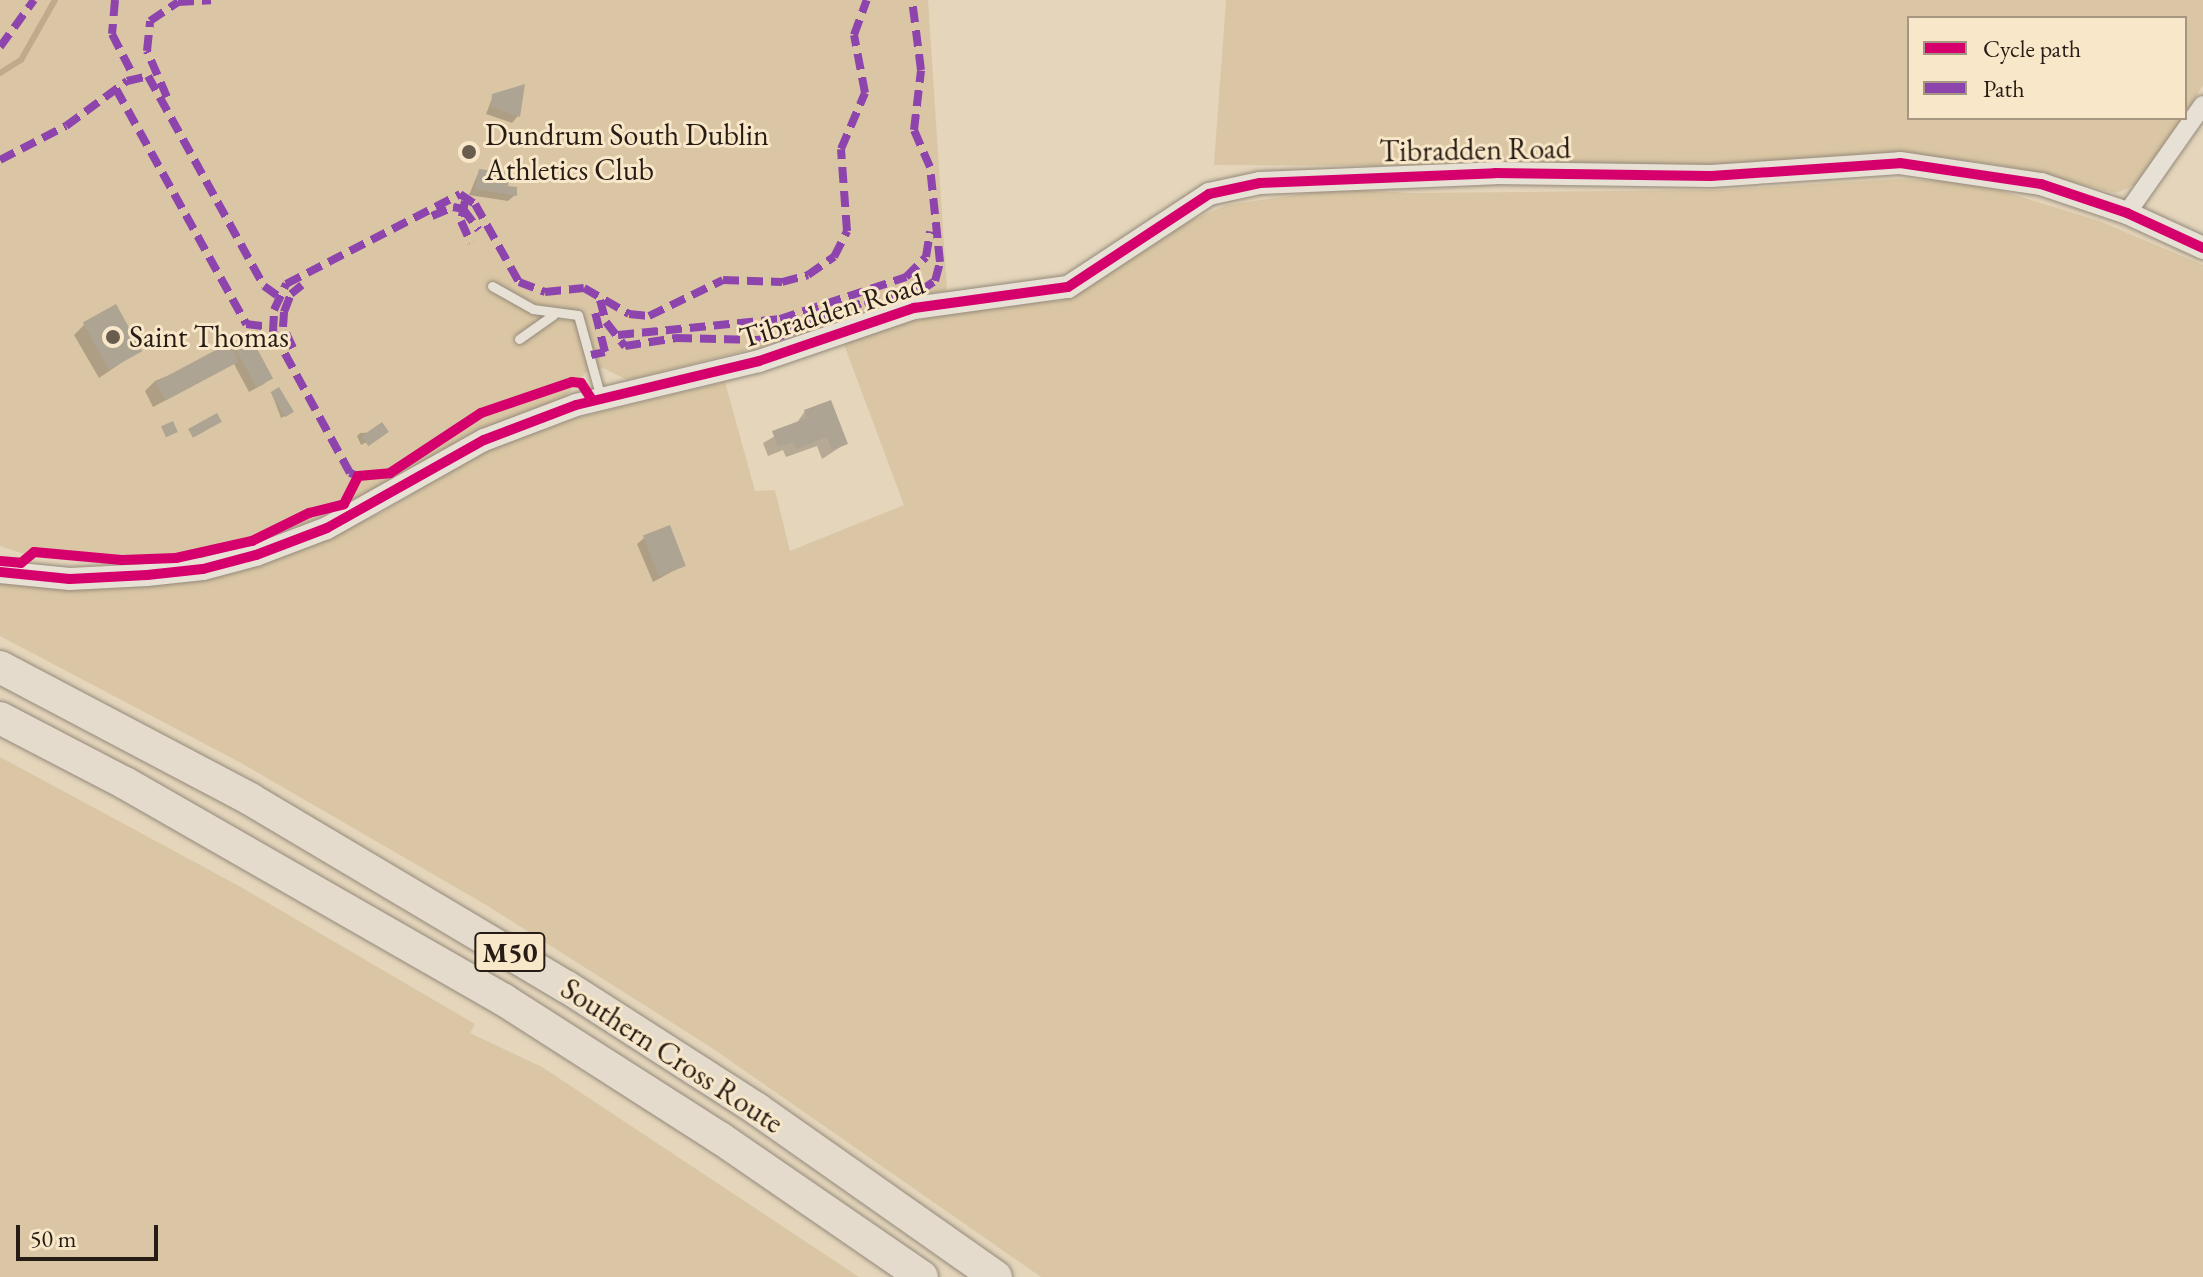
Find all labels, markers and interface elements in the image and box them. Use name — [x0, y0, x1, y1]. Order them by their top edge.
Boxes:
legend — [1907, 16, 2187, 120]
text: Cycle path — [1983, 33, 2081, 64]
text: Path — [1983, 73, 2025, 104]
place label: Dundrum South Dublin Athletics Club — [485, 117, 769, 188]
street label: Tibradden Road — [1379, 130, 1571, 170]
marker: Dundrum South Dublin Athletics Club — [460, 143, 478, 161]
street label: Tibradden Road — [735, 266, 929, 356]
place label: Saint Thomas — [129, 319, 289, 355]
marker: Saint Thomas — [104, 328, 122, 346]
road number: M50 — [474, 928, 546, 976]
street label: Southern Cross Route — [554, 971, 790, 1141]
scale bar — [20, 1209, 162, 1259]
text: 50 m — [30, 1223, 77, 1254]

